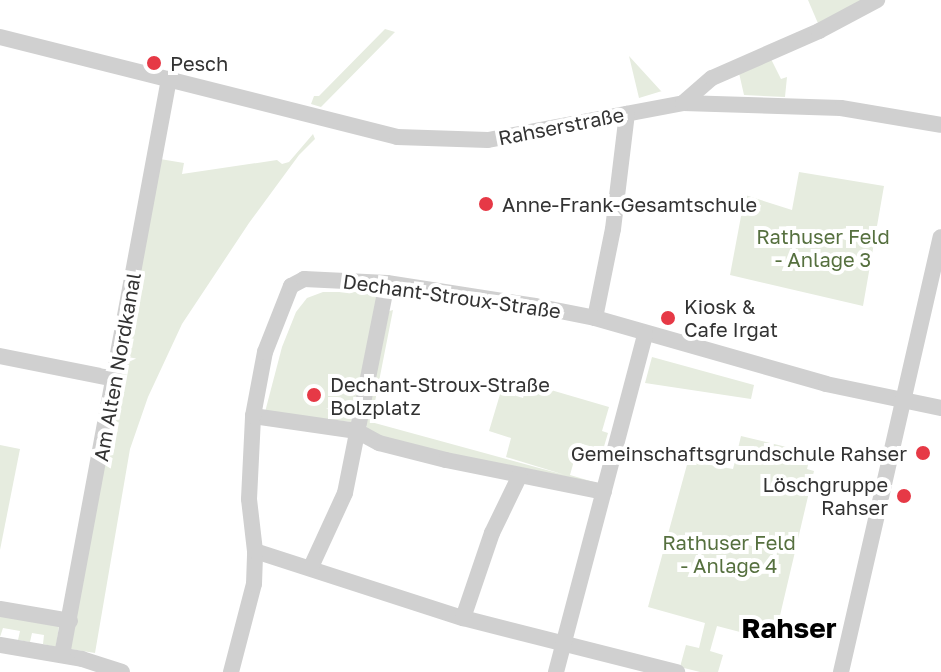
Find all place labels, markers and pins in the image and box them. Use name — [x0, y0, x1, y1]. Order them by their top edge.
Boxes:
place label: Pesch — [170, 51, 228, 75]
marker: Pesch — [145, 54, 163, 72]
place label: Anne-Frank-Gesamtschule — [502, 192, 757, 216]
marker: Anne-Frank-Gesamtschule — [477, 195, 495, 213]
place label: Kiosk & Cafe Irgat — [684, 294, 778, 341]
marker: Kiosk & Cafe Irgat — [659, 309, 677, 327]
place label: Dechant-Stroux-Straße Bolzplatz — [330, 372, 550, 419]
marker: Dechant-Stroux-Straße Bolzplatz — [305, 386, 323, 404]
place label: Gemeinschaftsgrundschule Rahser — [571, 441, 907, 465]
marker: Gemeinschaftsgrundschule Rahser — [914, 444, 932, 462]
place label: Löschgruppe Rahser — [763, 472, 888, 519]
marker: Löschgruppe Rahser — [895, 487, 913, 505]

